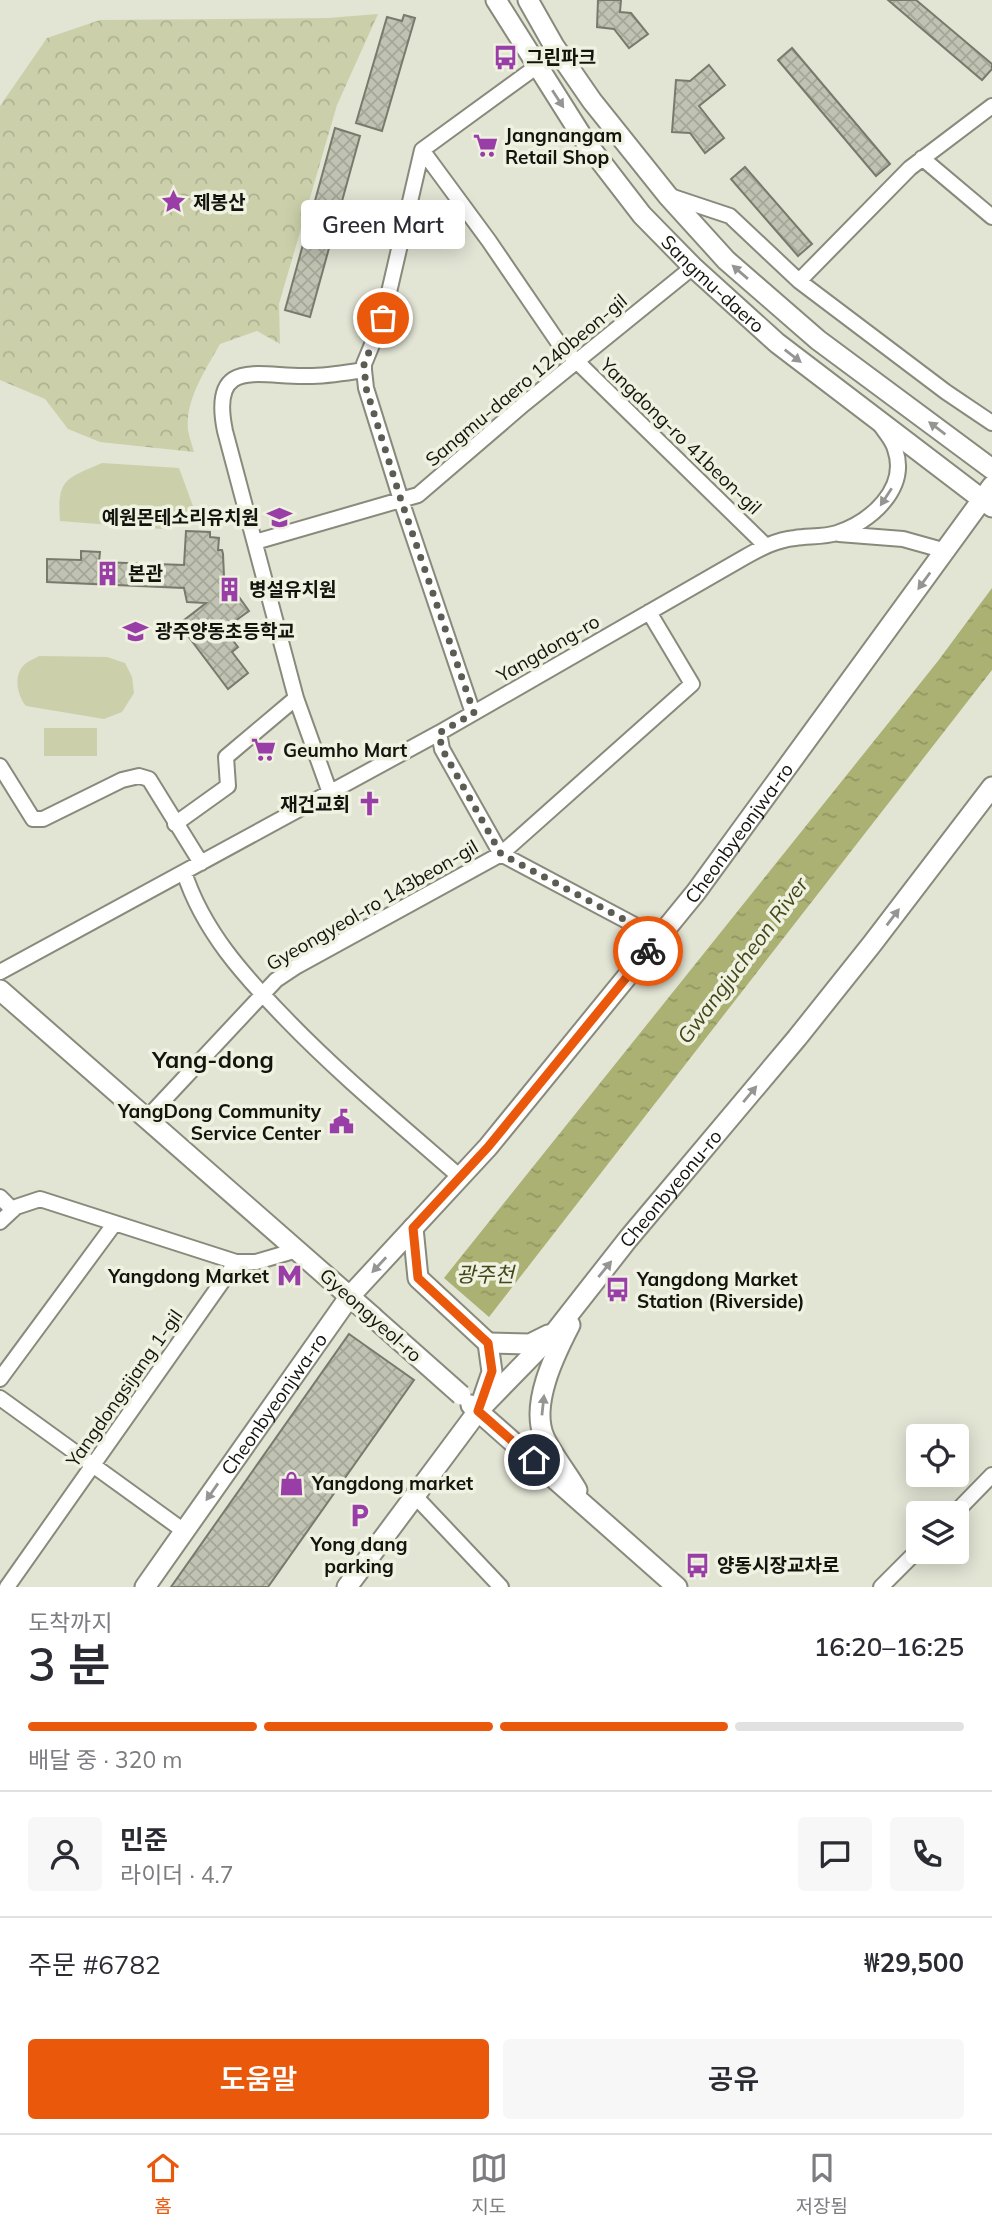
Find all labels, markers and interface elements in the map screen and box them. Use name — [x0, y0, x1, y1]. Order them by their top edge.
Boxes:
bus stop icon: 그린파크 — [492, 43, 520, 71]
place label: 그린파크 — [526, 45, 596, 69]
one-way arrow — [551, 90, 564, 109]
place label: Jangnangam Retail Shop — [505, 123, 622, 169]
supermarket icon: Jangnangam Retail Shop — [471, 132, 499, 160]
place icon: 제봉산 — [159, 188, 187, 216]
place label: 제봉산 — [193, 190, 246, 214]
callout: Green Mart — [301, 199, 465, 248]
text: Green Mart — [322, 210, 444, 239]
street label: Sangmu-daero — [656, 230, 770, 338]
one-way arrow — [731, 265, 748, 280]
pin — [353, 288, 413, 348]
street label: Sangmu-daero 1240beon-gil — [420, 289, 632, 471]
icon: bag — [364, 299, 402, 337]
one-way arrow — [784, 348, 802, 363]
street label: Yangdong-ro 41beon-gil — [595, 352, 767, 519]
one-way arrow — [928, 422, 946, 436]
one-way arrow — [880, 487, 893, 506]
school or university icon: 예원몬테소리유치원 — [265, 503, 293, 531]
place label: 예원몬테소리유치원 — [102, 505, 259, 529]
building icon: 본관 — [94, 559, 122, 587]
place label: 본관 — [128, 561, 163, 585]
one-way arrow — [917, 572, 931, 590]
building icon: 병설유치원 — [215, 575, 243, 603]
place label: 병설유치원 — [249, 577, 336, 601]
street label: Yangdong-ro — [491, 609, 604, 688]
school or university icon: 광주양동초등학교 — [121, 617, 149, 645]
place label: 광주양동초등학교 — [155, 619, 295, 643]
supermarket icon: Geumho Mart — [249, 736, 277, 764]
place label: Geumho Mart — [283, 738, 407, 762]
street label: Cheonbyeonjwa-ro — [680, 758, 798, 908]
church icon: 재건교회 — [356, 790, 384, 818]
place label: 재건교회 — [280, 792, 350, 816]
street label: Gyeongyeol-ro 143beon-gil — [262, 834, 482, 976]
water label: Gwangjucheon River — [671, 871, 814, 1048]
one-way arrow — [886, 908, 900, 926]
courier — [613, 916, 683, 986]
icon: bike — [629, 932, 667, 970]
district label: Yang-dong — [151, 1045, 274, 1074]
one-way arrow — [742, 1085, 758, 1103]
place label: YangDong Community Service Center — [117, 1099, 322, 1145]
public building icon: YangDong Community Service Center — [327, 1108, 355, 1136]
street label: Cheonbyeonu-ro — [614, 1125, 727, 1252]
one-way arrow — [371, 1256, 387, 1273]
one-way arrow — [597, 1260, 612, 1277]
water label: 광주천 — [456, 1261, 517, 1287]
metro station icon: Yangdong Market — [275, 1262, 303, 1290]
street label: Gyeongyeol-ro — [315, 1263, 427, 1367]
place label: Yangdong Market — [107, 1264, 269, 1288]
place label: Yangdong Market Station (Riverside) — [636, 1267, 804, 1313]
bus stop icon: Yangdong Market Station (Riverside) — [603, 1276, 631, 1304]
street label: Yangdongsijang 1-gil — [60, 1305, 187, 1472]
street label: Cheonbyeonjwa-ro — [216, 1328, 332, 1479]
one-way arrow — [537, 1393, 548, 1415]
map controls — [906, 1424, 969, 1564]
button: locate — [906, 1424, 969, 1487]
pin — [504, 1430, 564, 1490]
icon: home — [515, 1441, 553, 1479]
shop icon: Yangdong market — [278, 1469, 306, 1497]
place label: Yangdong market — [311, 1471, 473, 1495]
one-way arrow — [205, 1483, 219, 1501]
button: layers — [906, 1501, 969, 1564]
parking icon: Yong dang parking — [345, 1502, 373, 1530]
place label: Yong dang parking — [310, 1532, 407, 1578]
bus stop icon: 양동시장교차로 — [683, 1551, 711, 1579]
place label: 양동시장교차로 — [717, 1553, 839, 1577]
text: 도착까지 — [28, 1608, 113, 1637]
text: 16:20–16:25 — [814, 1630, 964, 1663]
text: 3 분 — [28, 1635, 110, 1693]
text: 배달 중 · 320 m — [28, 1745, 182, 1774]
button: person — [28, 1817, 102, 1891]
button: chat — [798, 1817, 872, 1891]
button: phone — [890, 1817, 964, 1891]
text: 민준 — [120, 1823, 168, 1856]
text: 라이더 · 4.7 — [120, 1860, 234, 1889]
text: ₩29,500 — [864, 1946, 964, 1979]
text: 주문 #6782 — [28, 1948, 161, 1981]
button: 도움말 — [28, 2039, 489, 2119]
button: 공유 — [503, 2039, 964, 2119]
tab: 홈 — [144, 2149, 182, 2218]
tab: 지도 — [470, 2149, 508, 2218]
tab: 저장됨 — [796, 2149, 848, 2218]

